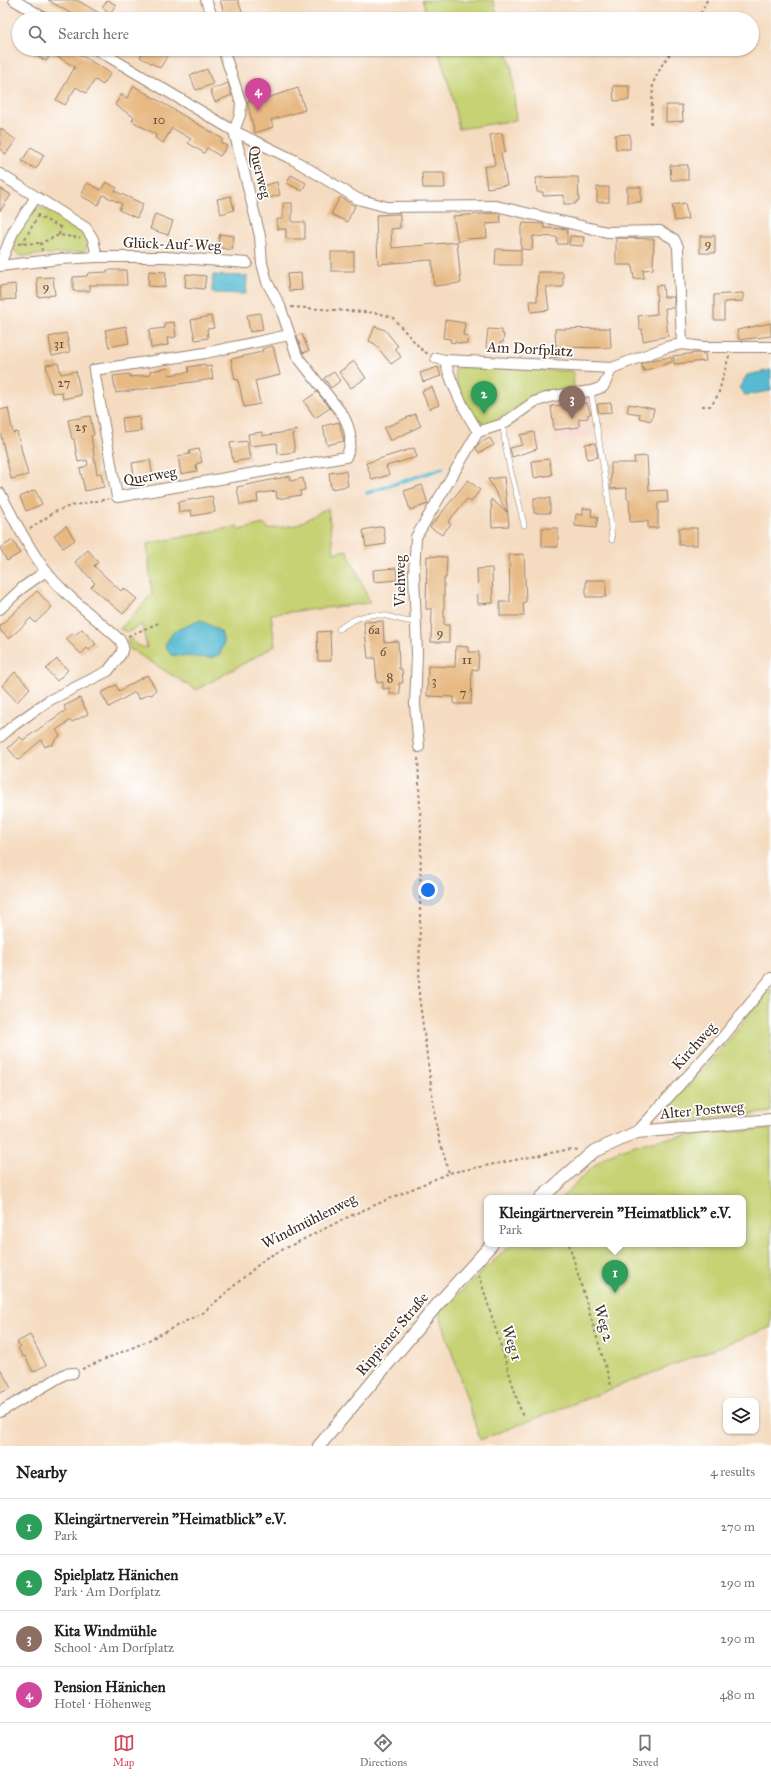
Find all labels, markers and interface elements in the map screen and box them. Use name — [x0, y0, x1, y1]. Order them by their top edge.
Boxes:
search box — [12, 12, 759, 56]
icon: search — [26, 23, 48, 45]
text: Search here — [58, 25, 129, 43]
pin: 4 — [245, 78, 271, 111]
house number: 10 — [153, 112, 165, 128]
street label: Querweg — [245, 144, 275, 201]
street label: Glück-Auf-Weg — [123, 233, 222, 255]
house number: 9 — [705, 236, 712, 252]
house number: 9 — [43, 279, 50, 295]
house number: 31 — [54, 336, 64, 352]
street label: Am Dorfplatz — [486, 338, 574, 360]
house number: 27 — [58, 375, 71, 391]
pin: 2 — [471, 381, 497, 414]
pin: 3 — [559, 386, 585, 419]
house number: 25 — [75, 419, 87, 435]
street label: Querweg — [122, 462, 179, 490]
street label: Viehweg — [391, 554, 409, 608]
house number: 6a — [368, 622, 381, 638]
house number: 9 — [437, 625, 444, 641]
house number: 6 — [380, 644, 387, 660]
house number: 11 — [462, 652, 472, 668]
house number: 8 — [387, 670, 394, 686]
house number: 3 — [431, 673, 437, 689]
house number: 7 — [460, 685, 467, 701]
your location — [418, 880, 438, 900]
street label: Kirchweg — [668, 1018, 721, 1073]
street label: Alter Postweg — [658, 1097, 746, 1123]
street label: Windmühlenweg — [259, 1189, 360, 1253]
popup — [484, 1195, 746, 1247]
text: Kleingärtnerverein "Heimatblick" e.V. — [499, 1204, 731, 1222]
text: Park — [499, 1222, 522, 1238]
pin: 1 — [602, 1260, 628, 1293]
street label: Rippiener Straße — [352, 1289, 432, 1379]
street label: Weg 2 — [590, 1302, 618, 1344]
street label: Weg 1 — [498, 1323, 526, 1363]
map controls — [723, 1398, 759, 1434]
button: layers — [723, 1398, 759, 1434]
text: Nearby — [16, 1462, 67, 1483]
text: 4 results — [710, 1464, 755, 1480]
text: Kleingärtnerverein "Heimatblick" e.V. — [54, 1510, 286, 1528]
text: 1 — [26, 1519, 32, 1535]
text: 270 m — [721, 1519, 755, 1535]
text: Park — [54, 1528, 78, 1544]
text: Spielplatz Hänichen — [54, 1566, 178, 1584]
text: 2 — [26, 1575, 32, 1591]
text: 290 m — [720, 1575, 755, 1591]
text: Park · Am Dorfplatz — [54, 1584, 161, 1600]
text: Kita Windmühle — [54, 1622, 157, 1640]
text: 3 — [26, 1631, 32, 1647]
text: 290 m — [720, 1631, 755, 1647]
text: School · Am Dorfplatz — [54, 1640, 174, 1656]
text: Pension Hänichen — [54, 1678, 166, 1696]
text: 4 — [25, 1687, 33, 1703]
text: 480 m — [720, 1687, 755, 1703]
text: Hotel · Höhenweg — [54, 1696, 151, 1712]
tab: Map — [113, 1732, 135, 1769]
tab: Directions — [360, 1732, 407, 1769]
tab: Saved — [632, 1732, 658, 1769]

